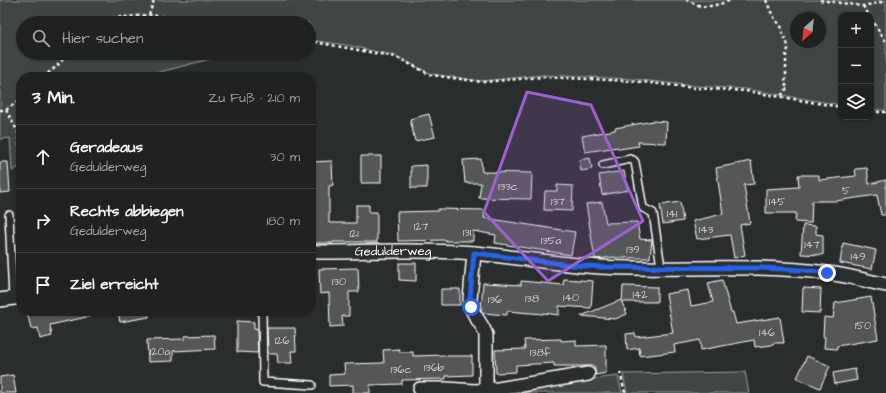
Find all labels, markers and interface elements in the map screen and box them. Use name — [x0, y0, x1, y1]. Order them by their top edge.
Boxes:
north arrow — [790, 12, 826, 48]
map controls — [838, 12, 874, 120]
button: + — [838, 12, 874, 48]
search box — [16, 16, 316, 60]
icon: search — [30, 27, 52, 49]
text: Hier suchen — [62, 28, 143, 49]
button: − — [838, 48, 874, 84]
button: layers — [838, 84, 874, 120]
text: 3 Min. — [32, 86, 75, 110]
text: Zu Fuß · 210 m — [208, 89, 300, 107]
text: Geradeaus — [70, 137, 143, 158]
icon: ahead — [32, 146, 54, 168]
text: 30 m — [270, 148, 300, 166]
text: Gedulderweg — [70, 158, 146, 176]
house number: 133c — [498, 179, 518, 194]
house number: 5 — [842, 183, 850, 198]
house number: 137 — [551, 194, 565, 209]
house number: 145 — [769, 194, 786, 209]
text: Rechts abbiegen — [70, 201, 184, 222]
house number: 141 — [667, 206, 678, 221]
icon: right — [32, 210, 54, 232]
text: 180 m — [266, 212, 300, 230]
house number: 127 — [414, 219, 428, 234]
text: Gedulderweg — [70, 222, 146, 240]
house number: 143 — [699, 222, 714, 237]
house number: 131 — [463, 225, 472, 240]
house number: 121 — [349, 226, 359, 241]
house number: 135a — [541, 233, 562, 248]
house number: 147 — [804, 237, 820, 252]
street label: Gedulderweg — [354, 242, 432, 261]
house number: 139 — [626, 242, 640, 257]
house number: 149 — [850, 249, 866, 264]
route end — [818, 264, 836, 282]
icon: arrive — [32, 274, 54, 296]
text: Ziel erreicht — [70, 274, 159, 295]
house number: 130 — [332, 274, 346, 289]
house number: 142 — [632, 287, 648, 302]
house number: 140 — [563, 290, 579, 305]
house number: 138 — [525, 291, 539, 306]
house number: 136 — [488, 292, 502, 307]
route start — [462, 298, 480, 316]
house number: 150 — [855, 318, 871, 333]
house number: 146 — [759, 325, 775, 340]
house number: 126 — [275, 333, 289, 348]
house number: 120a — [150, 344, 171, 359]
house number: 138f — [530, 345, 551, 360]
house number: 136b — [424, 360, 444, 375]
house number: 136c — [391, 362, 411, 377]

